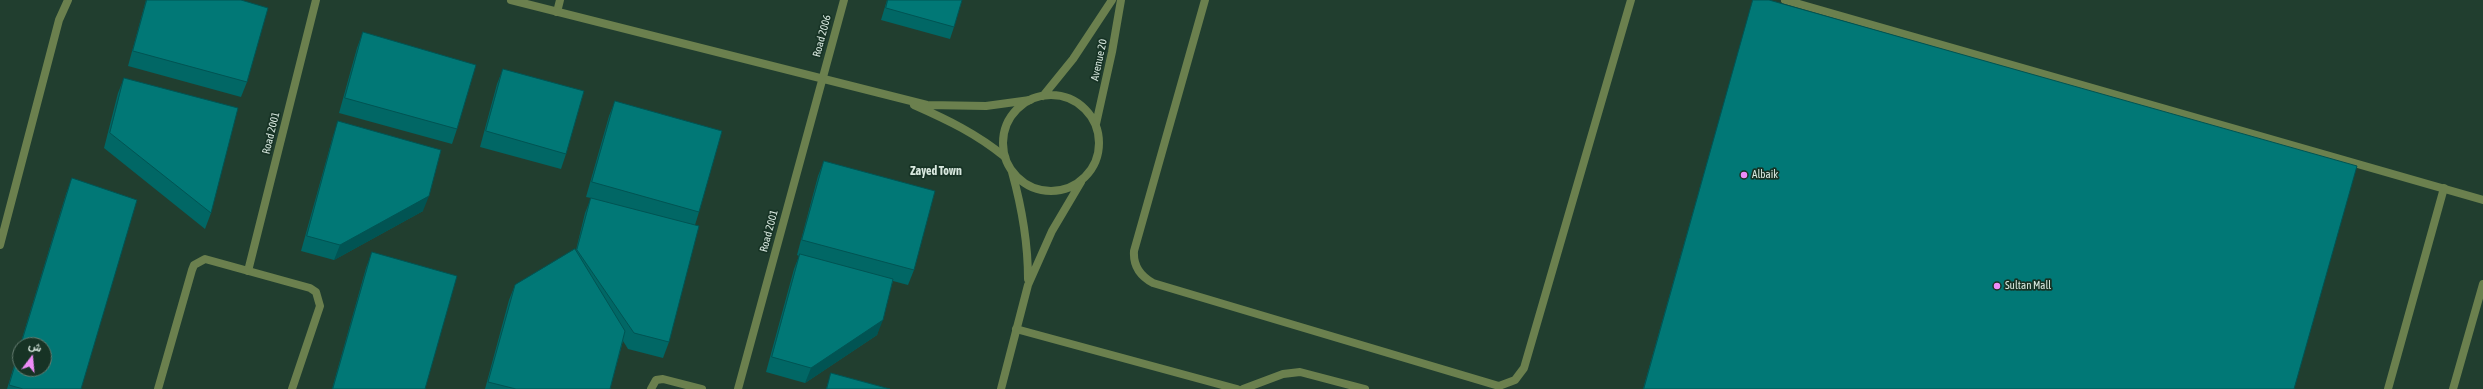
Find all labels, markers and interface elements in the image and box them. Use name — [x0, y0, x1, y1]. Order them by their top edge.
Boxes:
street label: Road 2006 — [810, 13, 834, 59]
street label: Avenue 20 — [1088, 38, 1110, 82]
street label: Road 2001 — [259, 110, 283, 156]
district label: Zayed Town — [910, 164, 962, 178]
place label: Albaik — [1752, 168, 1778, 182]
marker: Albaik — [1739, 170, 1749, 180]
street label: Road 2001 — [757, 208, 781, 254]
place label: Sultan Mall — [2005, 279, 2051, 293]
marker: Sultan Mall — [1992, 281, 2002, 291]
north arrow — [12, 337, 52, 377]
text: ش — [27, 339, 43, 354]

